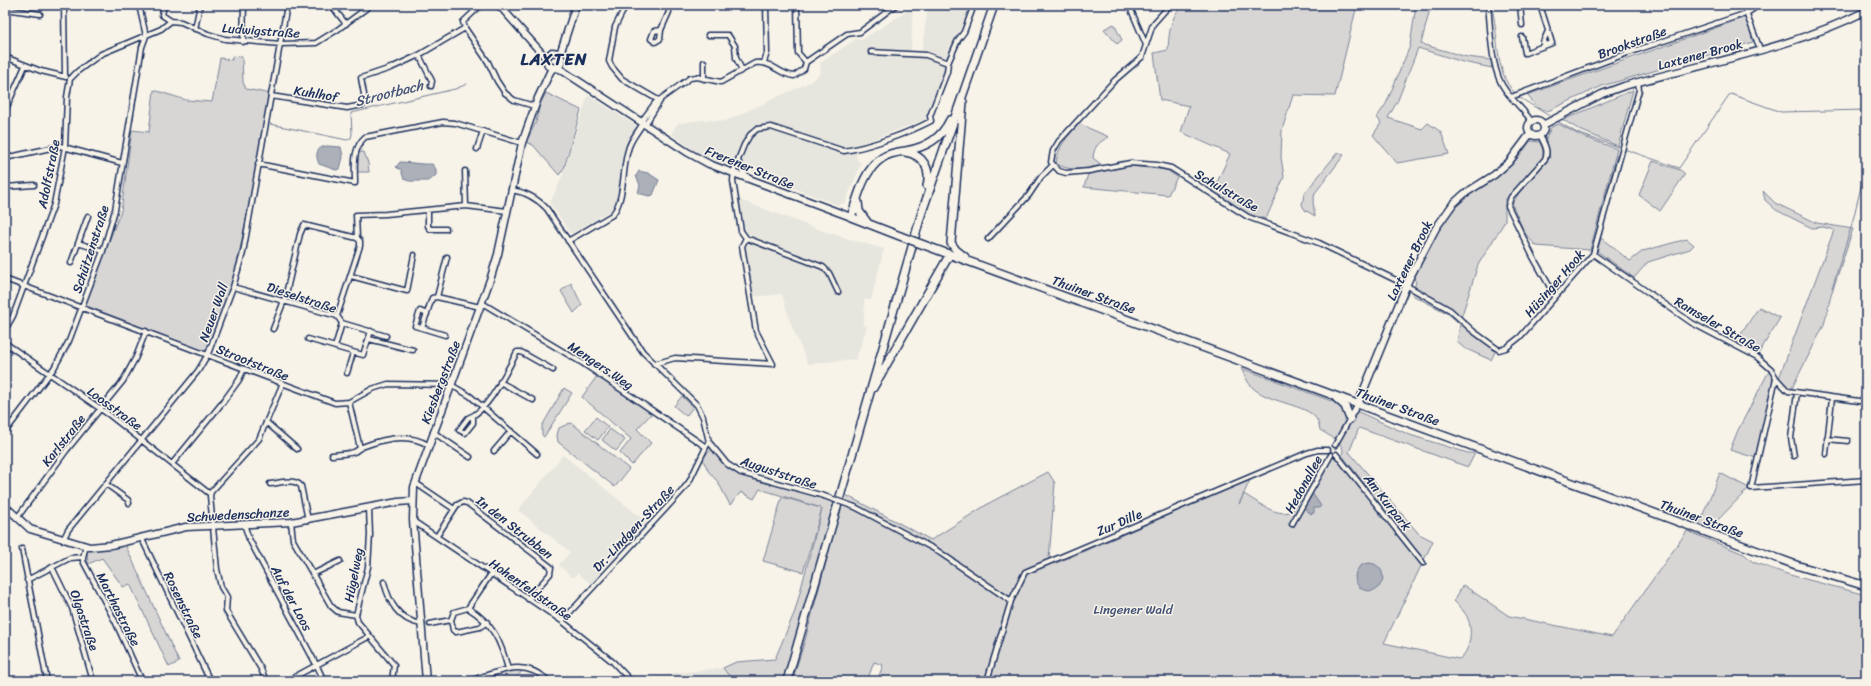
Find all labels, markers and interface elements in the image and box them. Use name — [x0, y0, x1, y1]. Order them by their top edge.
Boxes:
street label: Ludwigstraße — [221, 16, 301, 45]
street label: Brookstraße — [1594, 19, 1670, 66]
street label: Laxtener Brook — [1655, 32, 1745, 77]
district label: LAXTEN — [521, 44, 587, 74]
water label: Strootbach — [352, 73, 427, 114]
street label: Kuhlhof — [292, 79, 342, 109]
street label: Adolfstraße — [30, 137, 66, 212]
street label: Frerener Straße — [702, 139, 798, 196]
street label: Schulstraße — [1190, 163, 1263, 218]
street label: Schützenstraße — [65, 202, 116, 296]
street label: Laxtener Brook — [1380, 216, 1439, 304]
street label: Hüsinger Hook — [1518, 244, 1591, 323]
street label: Thuiner Straße — [1049, 269, 1139, 320]
street label: Dieselstraße — [264, 275, 340, 320]
street label: Neuer Wall — [192, 279, 235, 345]
street label: Ramseler Straße — [1670, 290, 1766, 359]
street label: Mengers Weg — [563, 335, 639, 396]
street label: Strootstraße — [213, 337, 293, 388]
street label: Kiesbergstraße — [414, 337, 467, 427]
street label: Loosstraße — [82, 380, 148, 437]
street label: Thuiner Straße — [1353, 381, 1443, 432]
street label: Karlstraße — [35, 409, 91, 472]
street label: Auguststraße — [737, 449, 820, 496]
street label: Hedonallee — [1278, 451, 1329, 518]
street label: Am Kurpark — [1357, 468, 1418, 536]
street label: Dr.-Lindgen-Straße — [587, 479, 680, 577]
street label: In den Strubben — [470, 489, 558, 565]
street label: Thuiner Straße — [1657, 493, 1747, 544]
street label: Schwedenschanze — [186, 500, 290, 529]
street label: Zur Dille — [1093, 503, 1146, 542]
street label: Hügelweg — [337, 545, 370, 604]
street label: Hohenfeldstraße — [484, 552, 577, 627]
street label: Auf der Loos — [264, 560, 319, 636]
street label: Marthastraße — [90, 568, 147, 651]
street label: Rosenstraße — [157, 568, 210, 643]
street label: Olgastraße — [63, 586, 106, 654]
park label: Lingener Wald — [1094, 598, 1174, 621]

